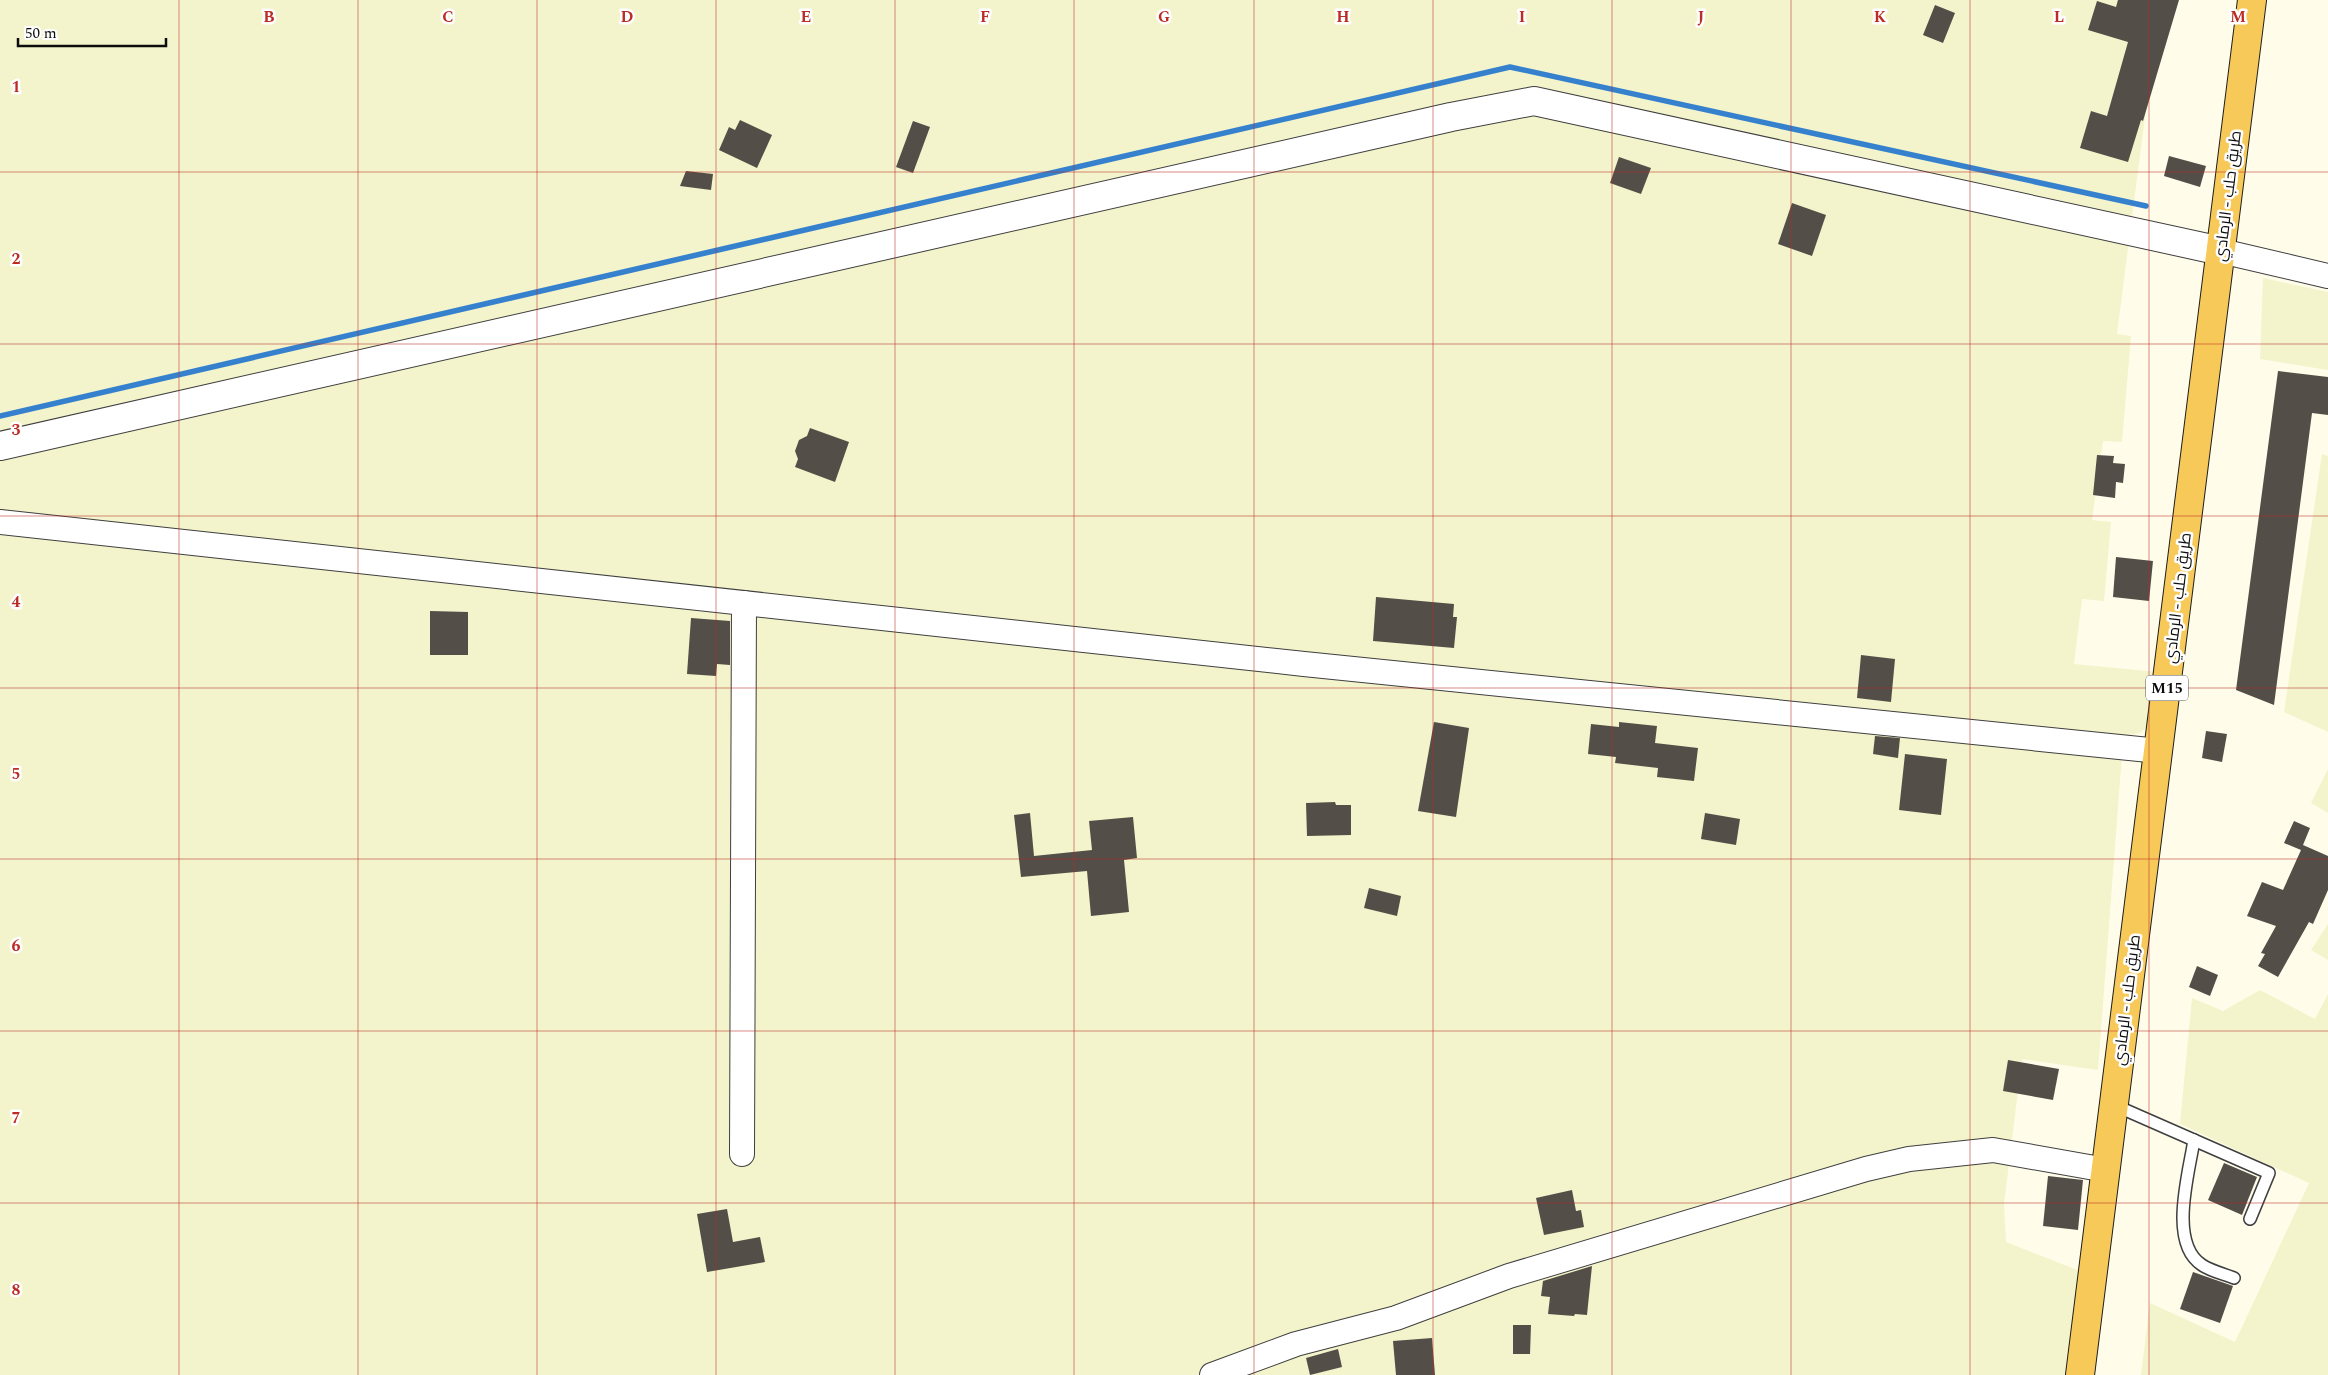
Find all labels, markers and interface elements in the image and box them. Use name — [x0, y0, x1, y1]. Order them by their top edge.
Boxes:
text: B — [263, 5, 275, 29]
text: C — [442, 5, 454, 29]
text: D — [621, 5, 634, 29]
text: E — [801, 5, 811, 29]
text: F — [980, 5, 990, 29]
text: G — [1158, 5, 1170, 29]
text: H — [1336, 5, 1350, 29]
text: I — [1519, 5, 1525, 29]
text: J — [1698, 5, 1705, 29]
text: K — [1874, 5, 1887, 29]
text: L — [2054, 5, 2064, 29]
text: M — [2230, 5, 2246, 29]
scale bar — [18, 15, 165, 47]
text: 50 m — [25, 22, 57, 45]
text: 1 — [12, 75, 20, 99]
street label: طريق حلب - الرمادي — [2208, 129, 2249, 263]
text: 2 — [12, 247, 21, 271]
text: 3 — [12, 418, 21, 442]
street label: طريق حلب - الرمادي — [2158, 531, 2199, 665]
text: 4 — [12, 590, 21, 614]
road number: M15 — [2146, 676, 2188, 700]
text: 5 — [12, 762, 20, 786]
street label: طريق حلب - الرمادي — [2107, 933, 2148, 1067]
text: 6 — [12, 934, 21, 958]
text: 7 — [12, 1106, 21, 1130]
text: 8 — [12, 1278, 21, 1302]

